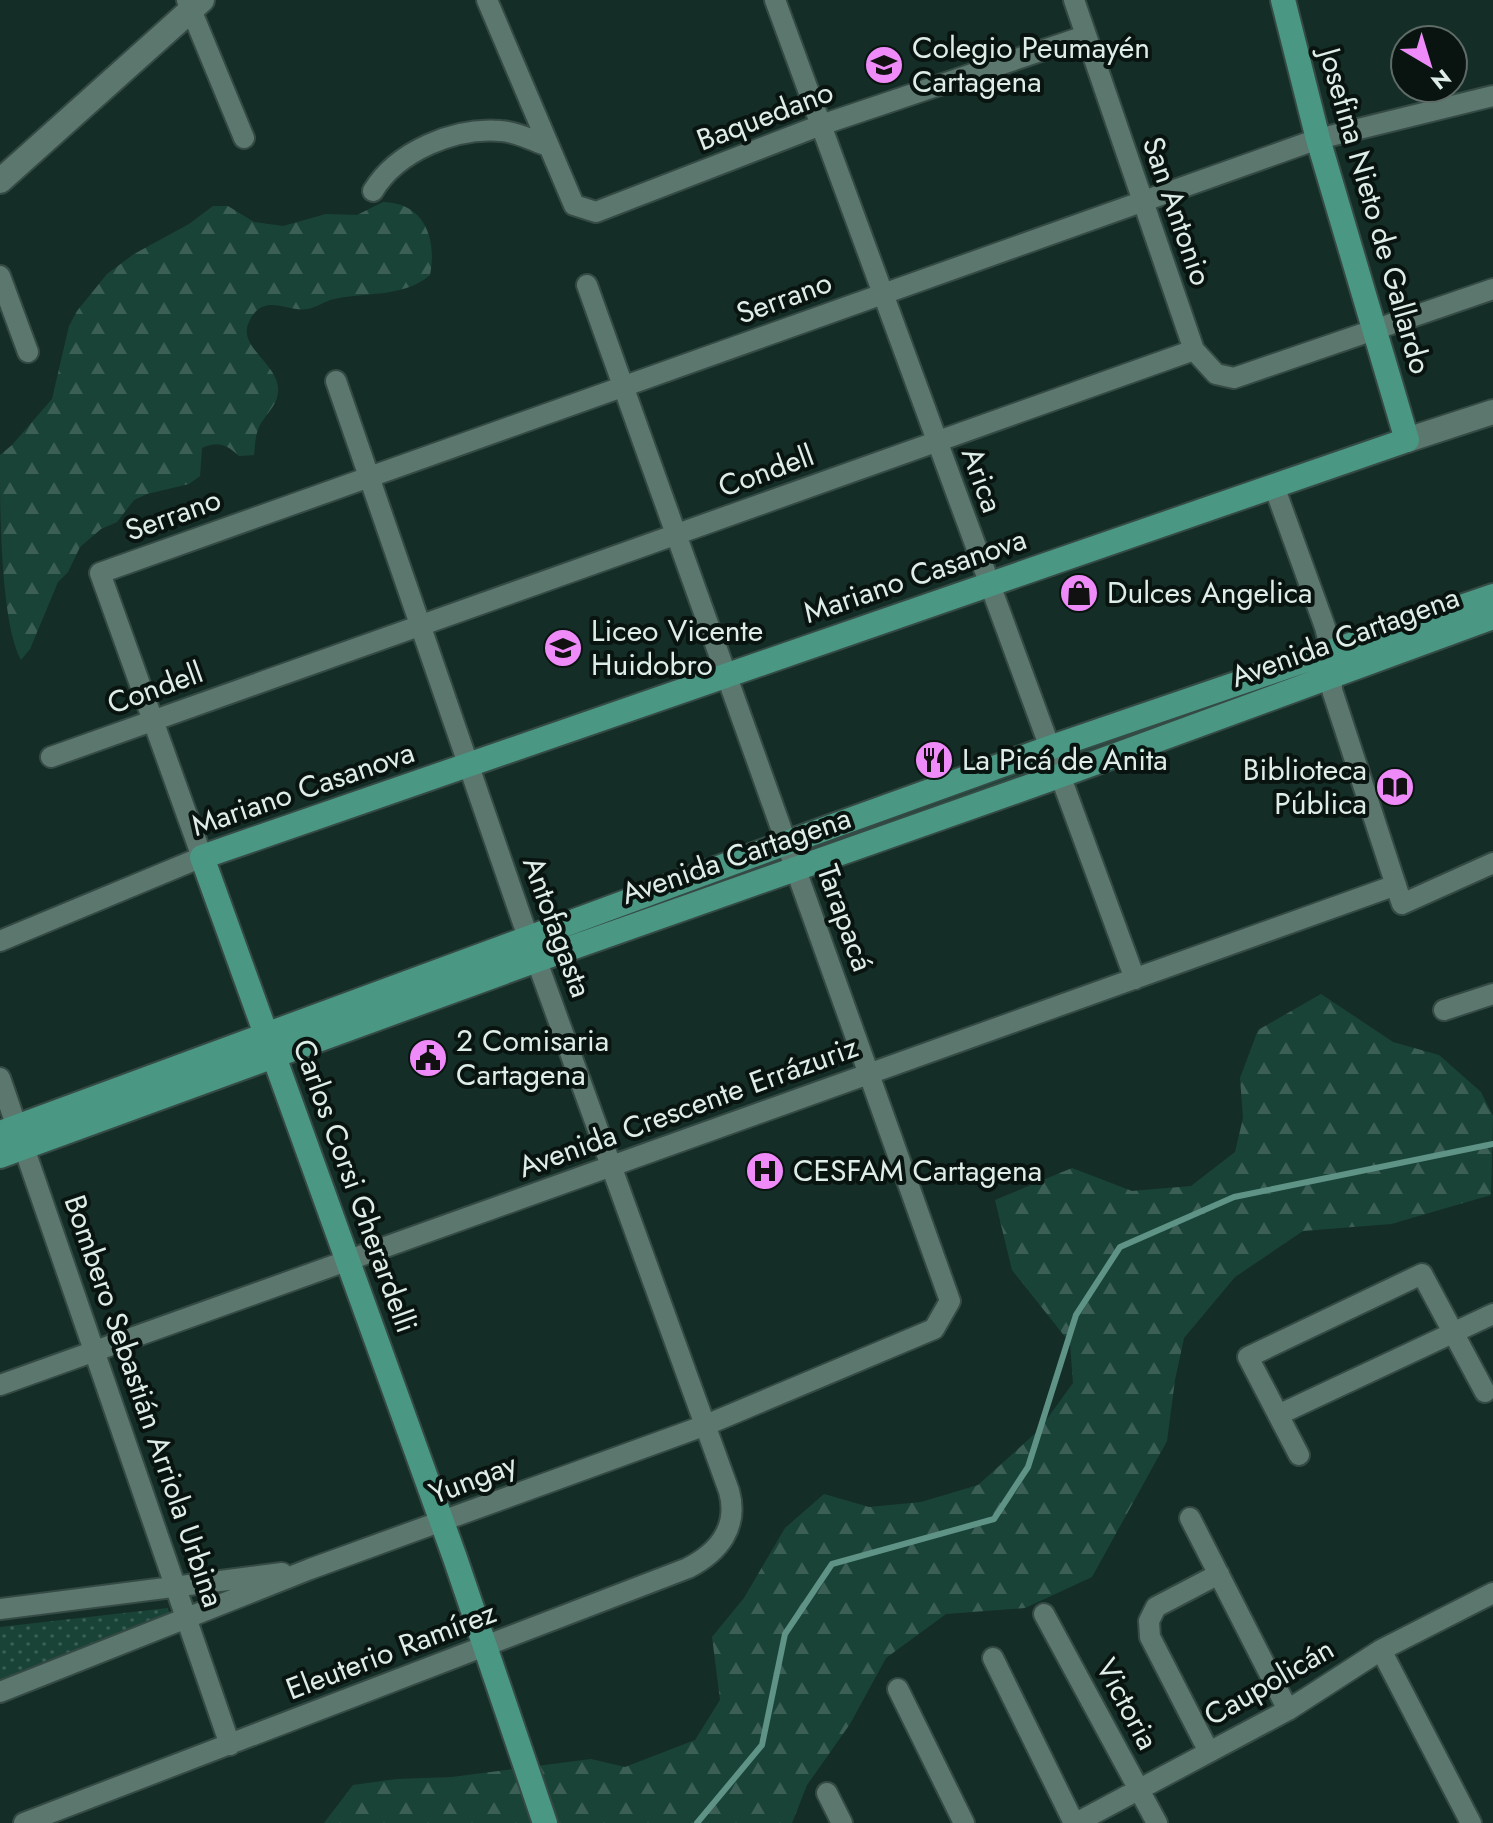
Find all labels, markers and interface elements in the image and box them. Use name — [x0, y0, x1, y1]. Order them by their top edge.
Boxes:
north arrow — [1389, 24, 1469, 104]
place label: Colegio Peumayén Cartagena — [912, 26, 1150, 103]
street label: Josefina Nieto de Gallardo — [1307, 39, 1443, 379]
school or university icon: Colegio Peumayén Cartagena — [863, 44, 905, 86]
text: N — [1425, 62, 1458, 98]
street label: Baquedano — [690, 70, 839, 161]
street label: San Antonio — [1132, 131, 1223, 291]
street label: Serrano — [730, 260, 838, 335]
street label: Condell — [712, 433, 820, 508]
street label: Arica — [951, 441, 1014, 519]
street label: Serrano — [119, 477, 227, 552]
street label: Mariano Casanova — [798, 517, 1032, 634]
place label: Dulces Angelica — [1107, 571, 1313, 614]
shop icon: Dulces Angelica — [1058, 572, 1100, 614]
street label: Avenida Cartagena — [1225, 575, 1465, 698]
place label: Liceo Vicente Huidobro — [591, 609, 763, 686]
school or university icon: Liceo Vicente Huidobro — [542, 627, 584, 669]
street label: Condell — [101, 650, 209, 725]
street label: Mariano Casanova — [186, 730, 420, 847]
place label: La Picá de Anita — [962, 738, 1168, 781]
restaurant icon: La Picá de Anita — [913, 739, 955, 781]
place label: Biblioteca Pública — [1243, 748, 1367, 825]
library icon: Biblioteca Pública — [1374, 766, 1416, 808]
street label: Avenida Cartagena — [615, 796, 856, 915]
street label: Antofagasta — [512, 850, 603, 1003]
street label: Tarapacá — [806, 859, 885, 977]
place label: 2 Comisaria Cartagena — [456, 1019, 609, 1096]
street label: Avenida Crescente Errázuriz — [512, 1025, 864, 1188]
street label: Carlos Corsi Gherardelli — [282, 1033, 429, 1339]
public building icon: 2 Comisaria Cartagena — [407, 1037, 449, 1079]
place label: CESFAM Cartagena — [793, 1149, 1042, 1192]
hospital icon: CESFAM Cartagena — [744, 1150, 786, 1192]
street label: Bombero Sebastián Arriola Urbina — [54, 1189, 235, 1613]
street label: Yungay — [423, 1442, 524, 1515]
street label: Eleuterio Ramírez — [280, 1591, 502, 1710]
street label: Caupolicán — [1196, 1627, 1342, 1736]
street label: Victoria — [1085, 1650, 1169, 1757]

